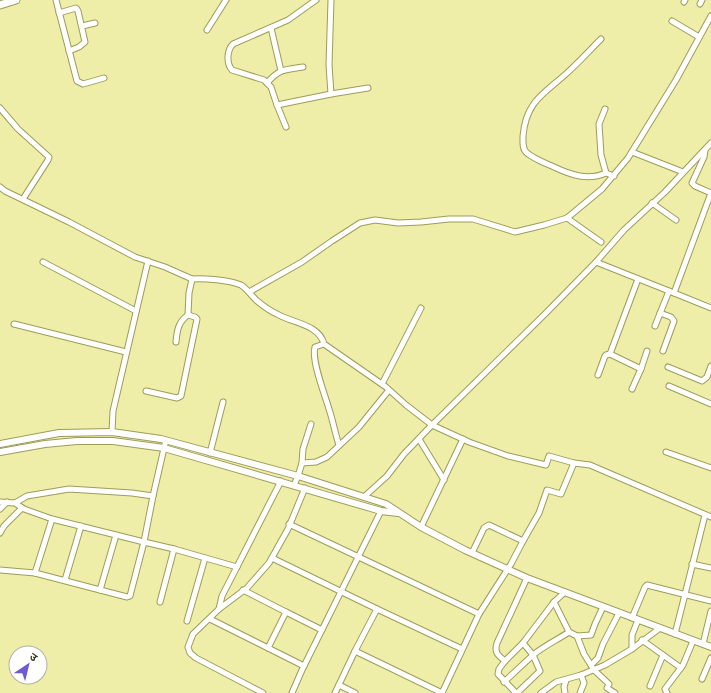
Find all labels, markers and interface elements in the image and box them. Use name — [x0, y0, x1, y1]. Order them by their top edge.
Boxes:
north arrow — [8, 645, 48, 685]
text: उ — [28, 650, 40, 664]

